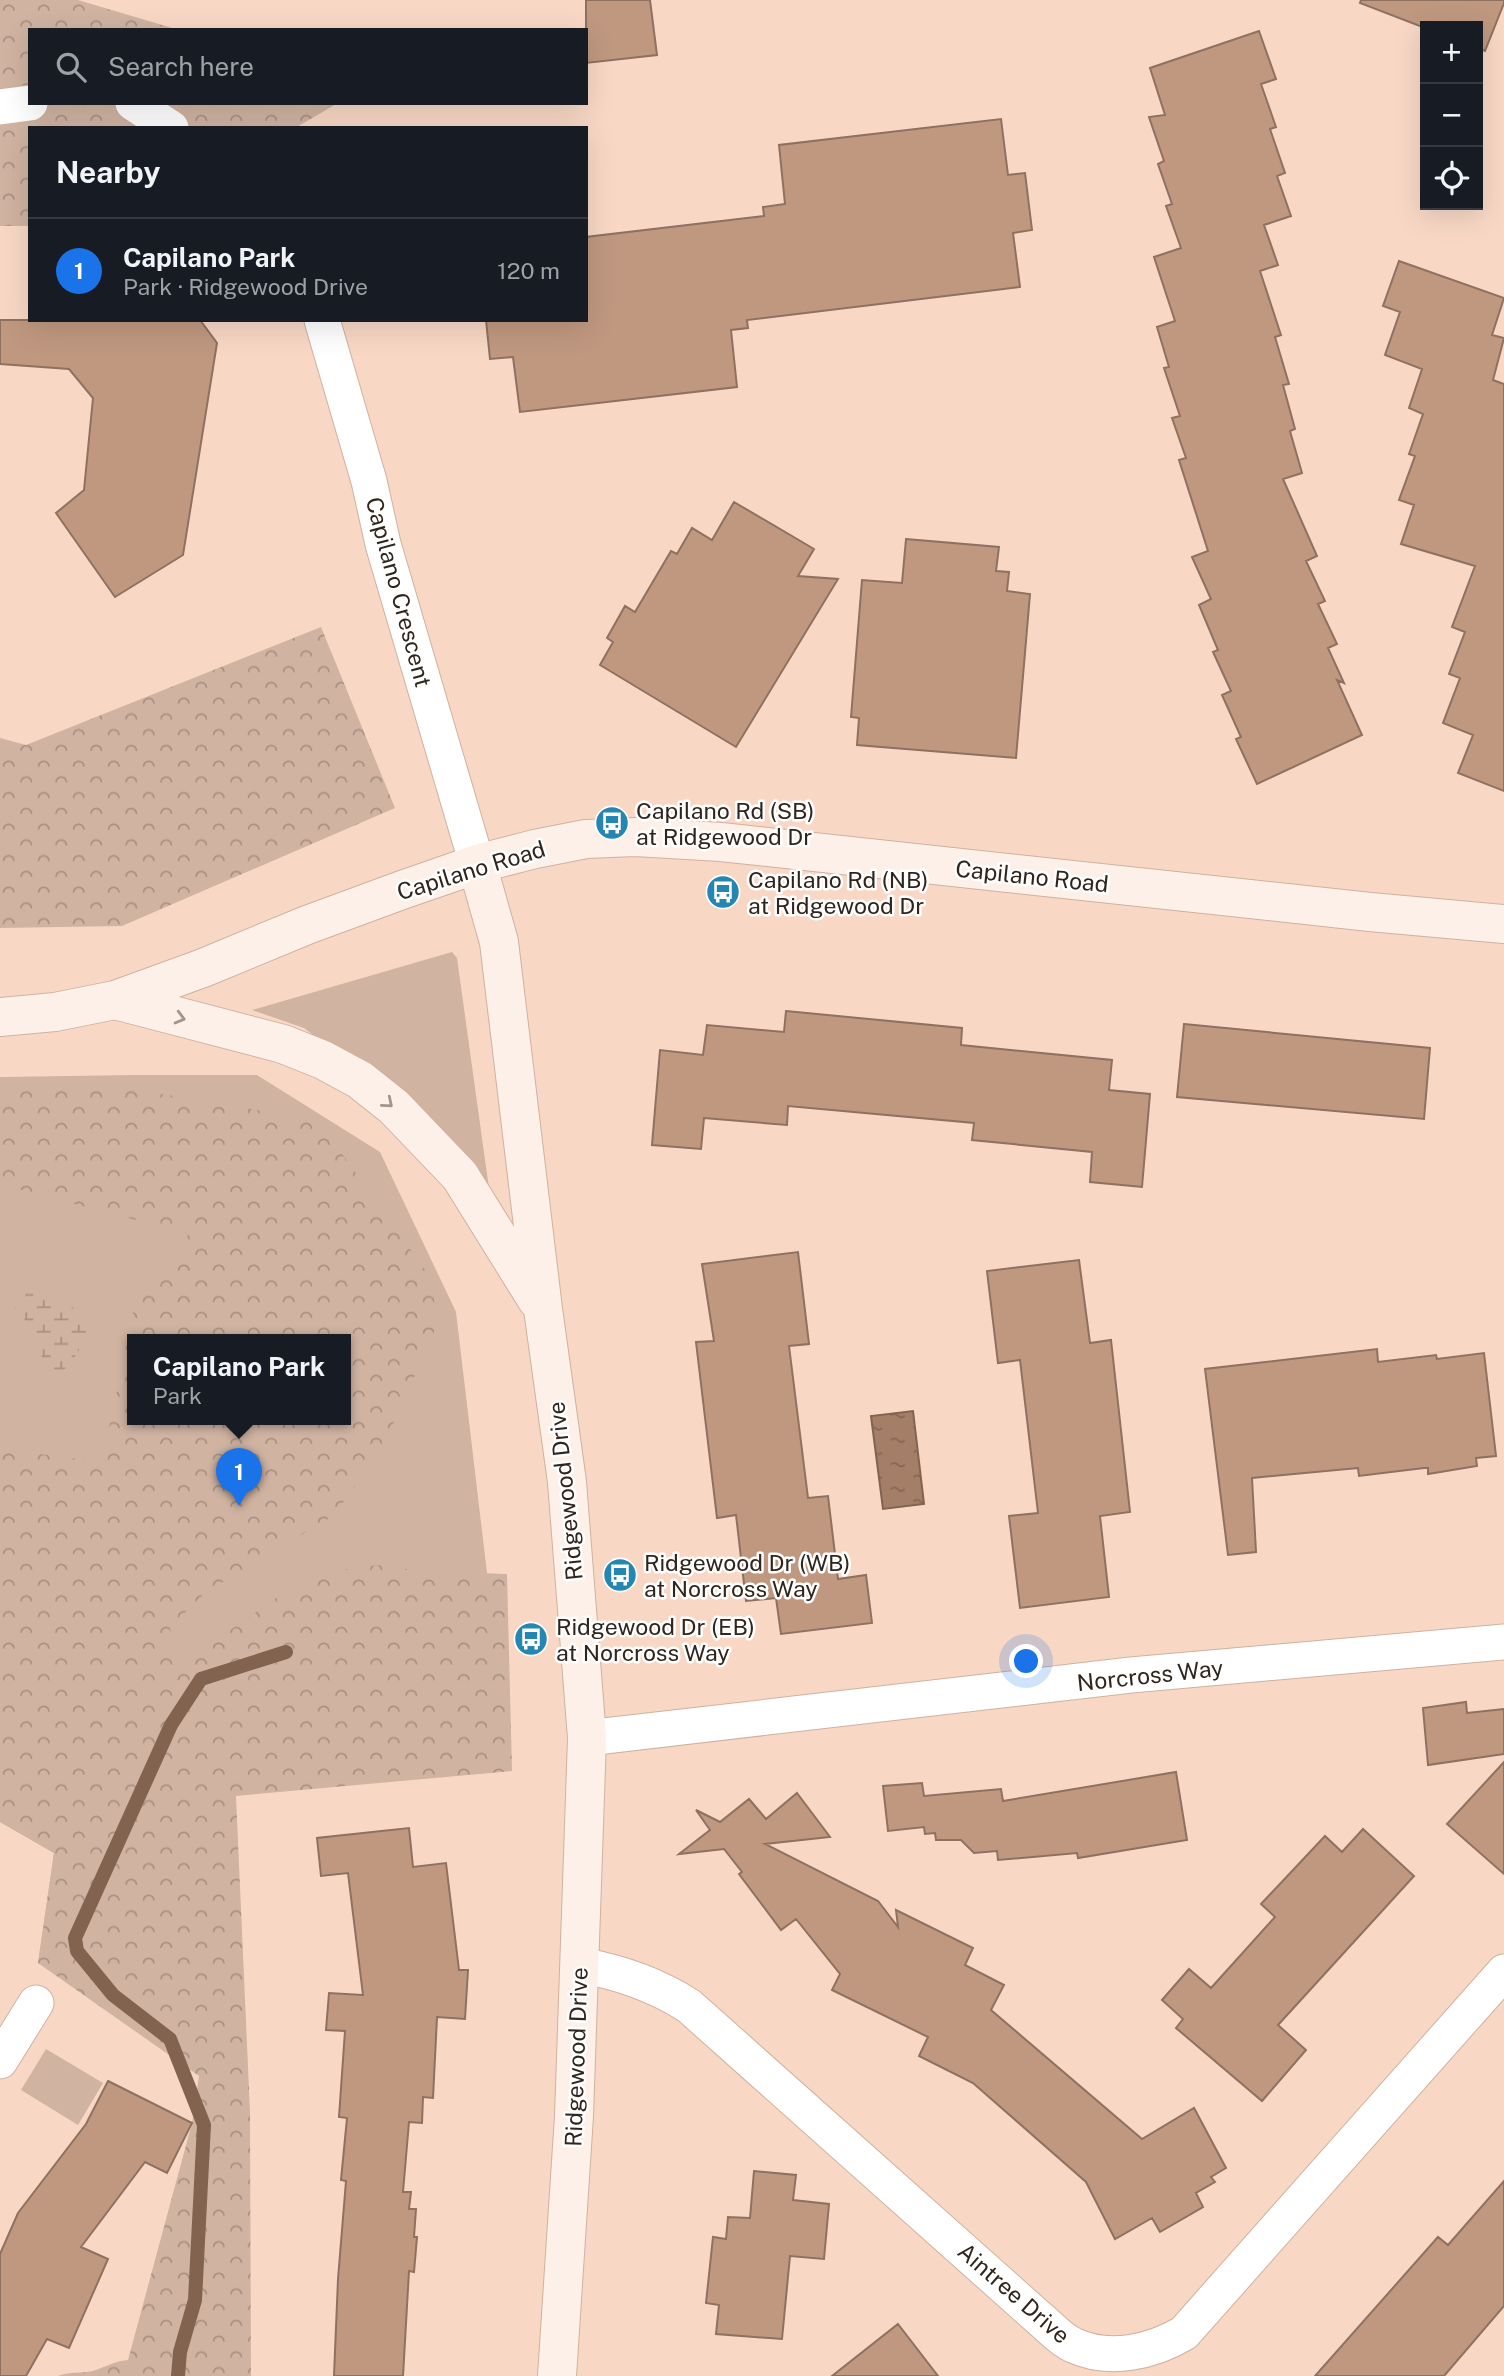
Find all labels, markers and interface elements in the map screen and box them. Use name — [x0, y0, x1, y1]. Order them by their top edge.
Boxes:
map controls — [1420, 21, 1483, 210]
button: + — [1420, 21, 1483, 84]
search box — [28, 28, 588, 105]
icon: search — [52, 48, 90, 86]
text: Search here — [108, 51, 254, 82]
button: − — [1420, 84, 1483, 147]
button: locate — [1420, 147, 1483, 210]
text: Nearby — [56, 154, 160, 190]
text: Capilano Park — [123, 242, 295, 273]
text: 1 — [74, 257, 84, 284]
text: 120 m — [497, 257, 560, 284]
text: Park · Ridgewood Drive — [123, 273, 368, 300]
street label: Capilano Crescent — [361, 494, 437, 690]
place label: Capilano Rd (SB) at Ridgewood Dr — [636, 797, 814, 850]
bus stop icon: Capilano Rd (SB) at Ridgewood Dr — [593, 804, 631, 842]
street label: Capilano Road — [394, 835, 548, 905]
street label: Capilano Road — [954, 855, 1110, 897]
place label: Capilano Rd (NB) at Ridgewood Dr — [748, 866, 928, 919]
bus stop icon: Capilano Rd (NB) at Ridgewood Dr — [704, 873, 742, 911]
one-way arrow — [174, 1010, 186, 1024]
one-way arrow — [380, 1095, 393, 1107]
popup — [127, 1334, 351, 1425]
text: Capilano Park — [153, 1351, 325, 1382]
text: Park — [153, 1382, 202, 1409]
street label: Ridgewood Drive — [542, 1400, 588, 1582]
pin: 1 — [216, 1448, 262, 1506]
place label: Ridgewood Dr (WB) at Norcross Way — [644, 1549, 850, 1602]
bus stop icon: Ridgewood Dr (WB) at Norcross Way — [601, 1556, 639, 1594]
place label: Ridgewood Dr (EB) at Norcross Way — [556, 1613, 755, 1666]
bus stop icon: Ridgewood Dr (EB) at Norcross Way — [512, 1620, 550, 1658]
your location — [1009, 1644, 1043, 1678]
street label: Norcross Way — [1076, 1654, 1224, 1696]
street label: Ridgewood Drive — [559, 1967, 593, 2147]
street label: Aintree Drive — [953, 2237, 1075, 2349]

